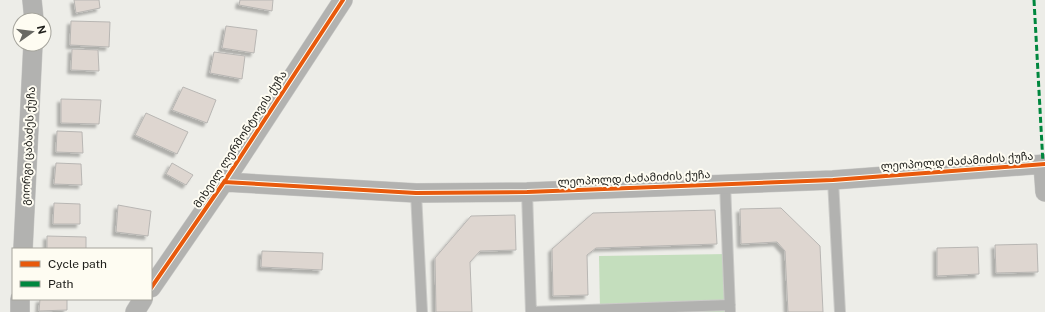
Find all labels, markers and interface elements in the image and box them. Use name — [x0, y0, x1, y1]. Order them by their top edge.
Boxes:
north arrow — [12, 12, 52, 52]
text: N — [35, 24, 49, 35]
street label: მიხეილ ლერმონტოვის ქუჩა — [191, 68, 290, 210]
street label: გიორგი ცაბაძეს ქუჩა — [19, 86, 38, 206]
street label: ლეოპოლდ ძაძამიძის ქუჩა — [880, 150, 1034, 173]
street label: ლეოპოლდ ძაძამიძის ქუჩა — [557, 168, 711, 189]
legend — [12, 248, 152, 300]
text: Cycle path — [48, 257, 107, 271]
text: Path — [48, 277, 74, 291]

